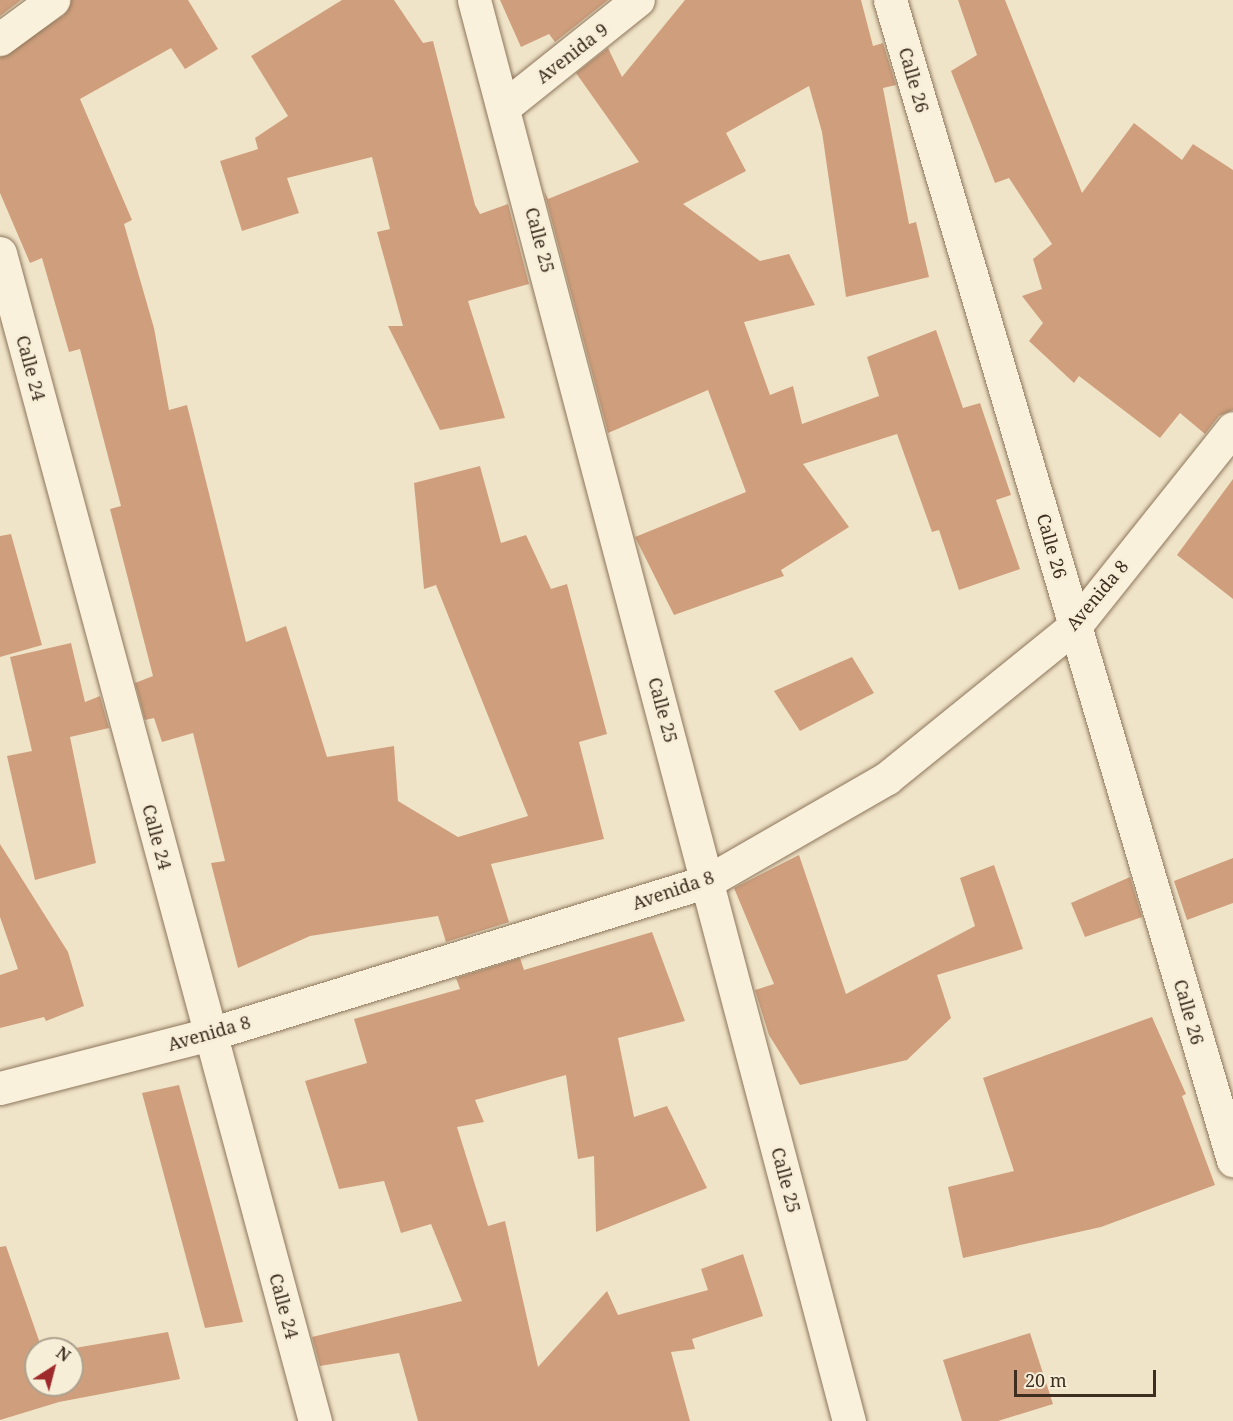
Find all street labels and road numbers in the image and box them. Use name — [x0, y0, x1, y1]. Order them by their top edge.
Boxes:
street label: Avenida 9 — [532, 18, 612, 88]
street label: Calle 26 — [894, 45, 934, 115]
street label: Calle 25 — [521, 205, 559, 275]
street label: Calle 24 — [12, 333, 50, 403]
street label: Calle 26 — [1032, 511, 1072, 581]
street label: Avenida 8 — [1061, 556, 1133, 634]
street label: Calle 25 — [644, 675, 682, 745]
street label: Calle 24 — [138, 802, 176, 872]
street label: Avenida 8 — [629, 866, 717, 914]
street label: Calle 26 — [1169, 977, 1209, 1047]
street label: Avenida 8 — [165, 1011, 253, 1055]
street label: Calle 25 — [767, 1145, 805, 1215]
street label: Calle 24 — [265, 1271, 303, 1341]

